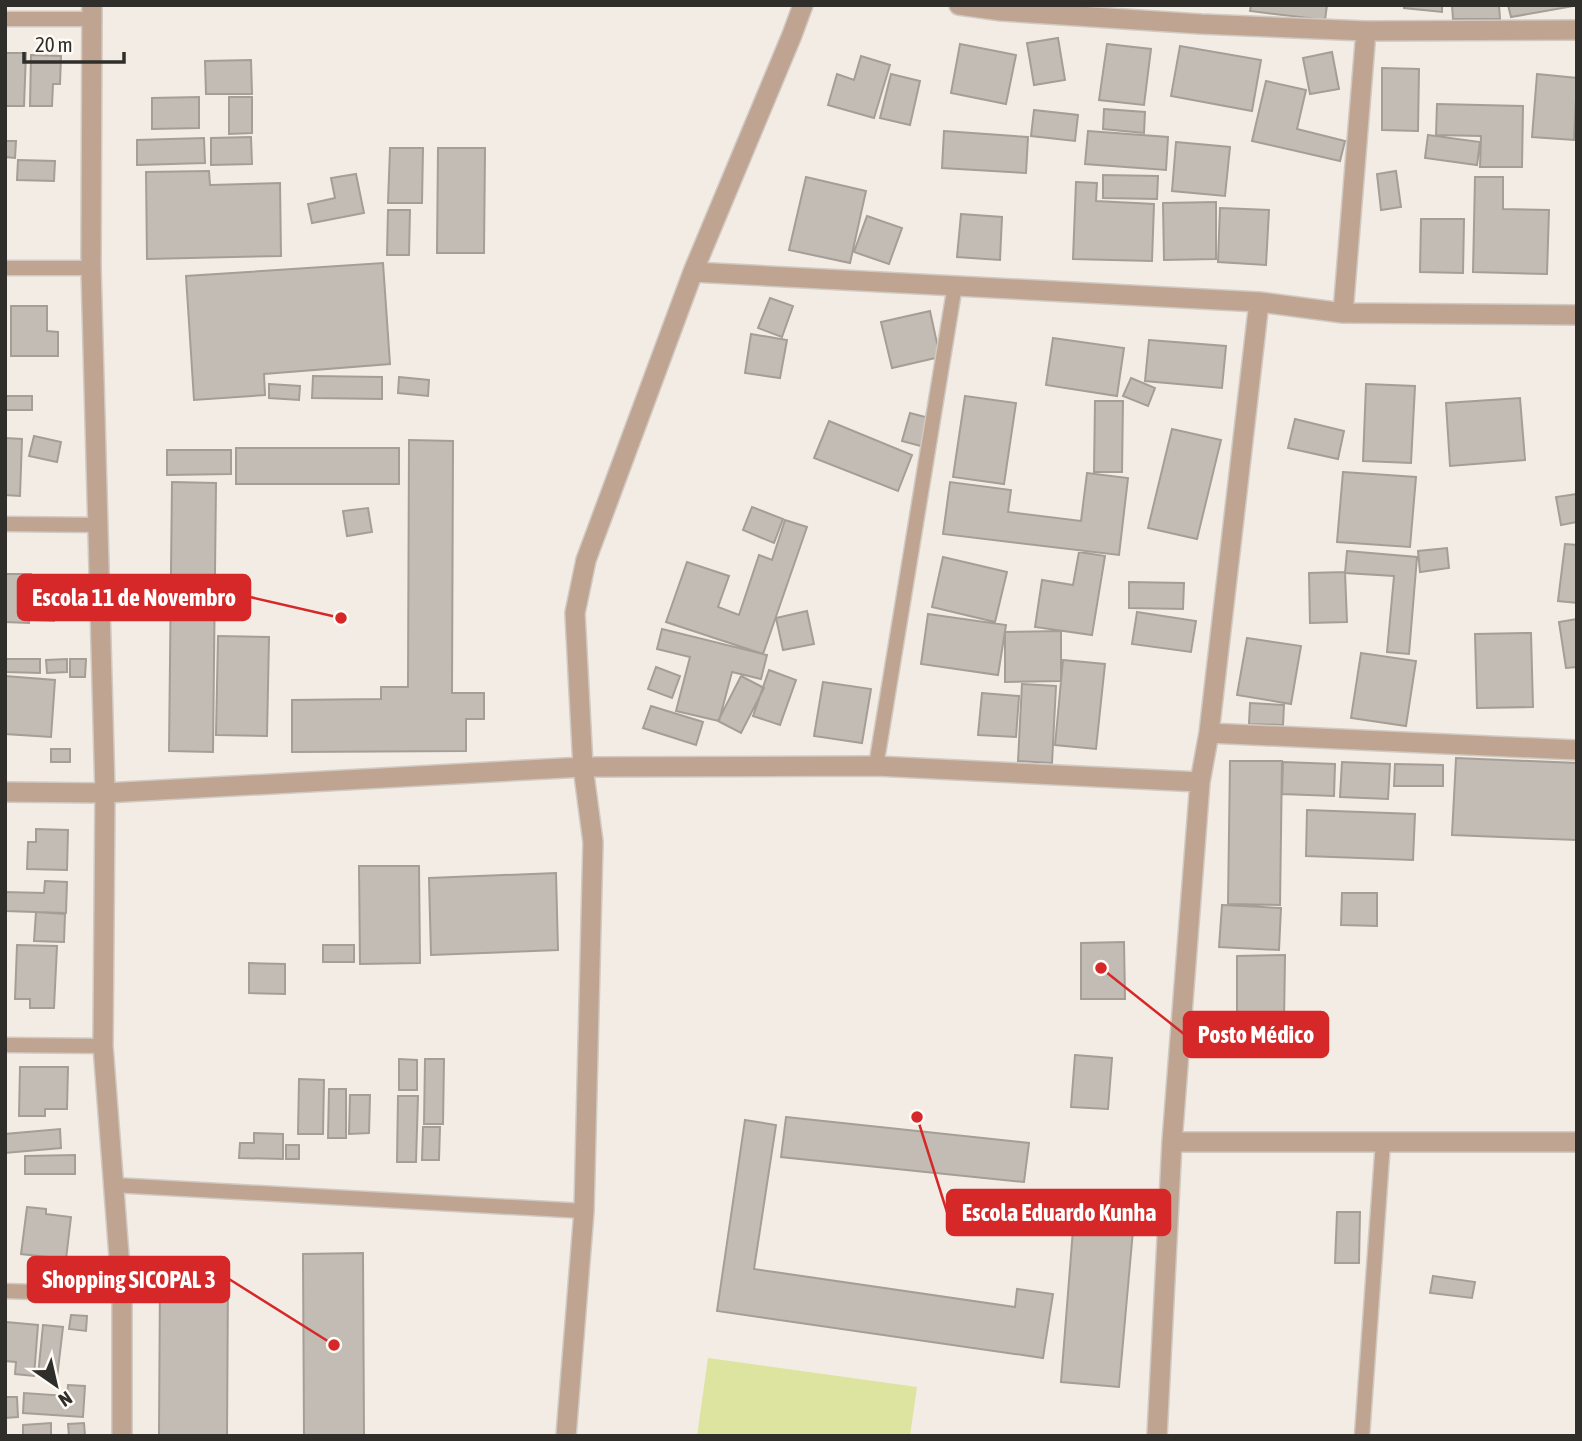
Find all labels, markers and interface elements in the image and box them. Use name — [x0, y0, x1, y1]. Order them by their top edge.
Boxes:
scale bar — [24, 21, 124, 65]
text: 20 m — [35, 32, 73, 56]
callout: Escola 11 de Novembro — [18, 575, 250, 620]
text: Escola 11 de Novembro — [32, 584, 236, 611]
callout: Posto Médico — [1184, 1012, 1328, 1057]
text: Posto Médico — [1198, 1021, 1314, 1048]
callout: Escola Eduardo Kunha — [947, 1190, 1170, 1235]
text: Escola Eduardo Kunha — [962, 1199, 1156, 1226]
callout: Shopping SICOPAL 3 — [28, 1257, 229, 1302]
text: Shopping SICOPAL 3 — [42, 1266, 216, 1293]
north arrow — [21, 1350, 91, 1420]
text: N — [55, 1387, 76, 1411]

